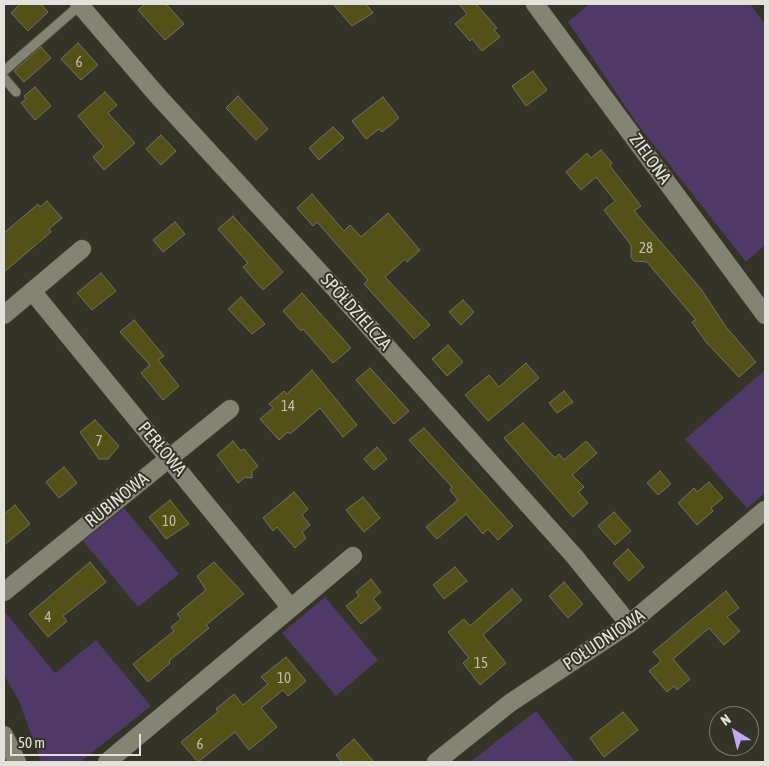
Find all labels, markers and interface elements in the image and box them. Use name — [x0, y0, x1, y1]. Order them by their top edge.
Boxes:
house number: 6 — [75, 53, 83, 71]
street label: ZIELONA — [625, 130, 675, 188]
house number: 28 — [639, 239, 653, 257]
street label: SPÓŁDZIELCZA — [316, 269, 396, 355]
house number: 14 — [281, 397, 295, 415]
street label: PERŁOWA — [133, 418, 191, 480]
house number: 7 — [95, 432, 103, 450]
street label: RUBINOWA — [81, 468, 153, 532]
house number: 10 — [162, 512, 176, 530]
street label: POŁUDNIOWA — [559, 605, 649, 675]
house number: 4 — [44, 608, 52, 626]
house number: 15 — [474, 654, 488, 672]
house number: 10 — [277, 669, 291, 687]
north arrow — [709, 706, 759, 756]
text: N — [718, 711, 734, 729]
scale bar — [12, 724, 144, 756]
text: 50 m — [18, 734, 45, 751]
house number: 6 — [196, 735, 204, 753]

